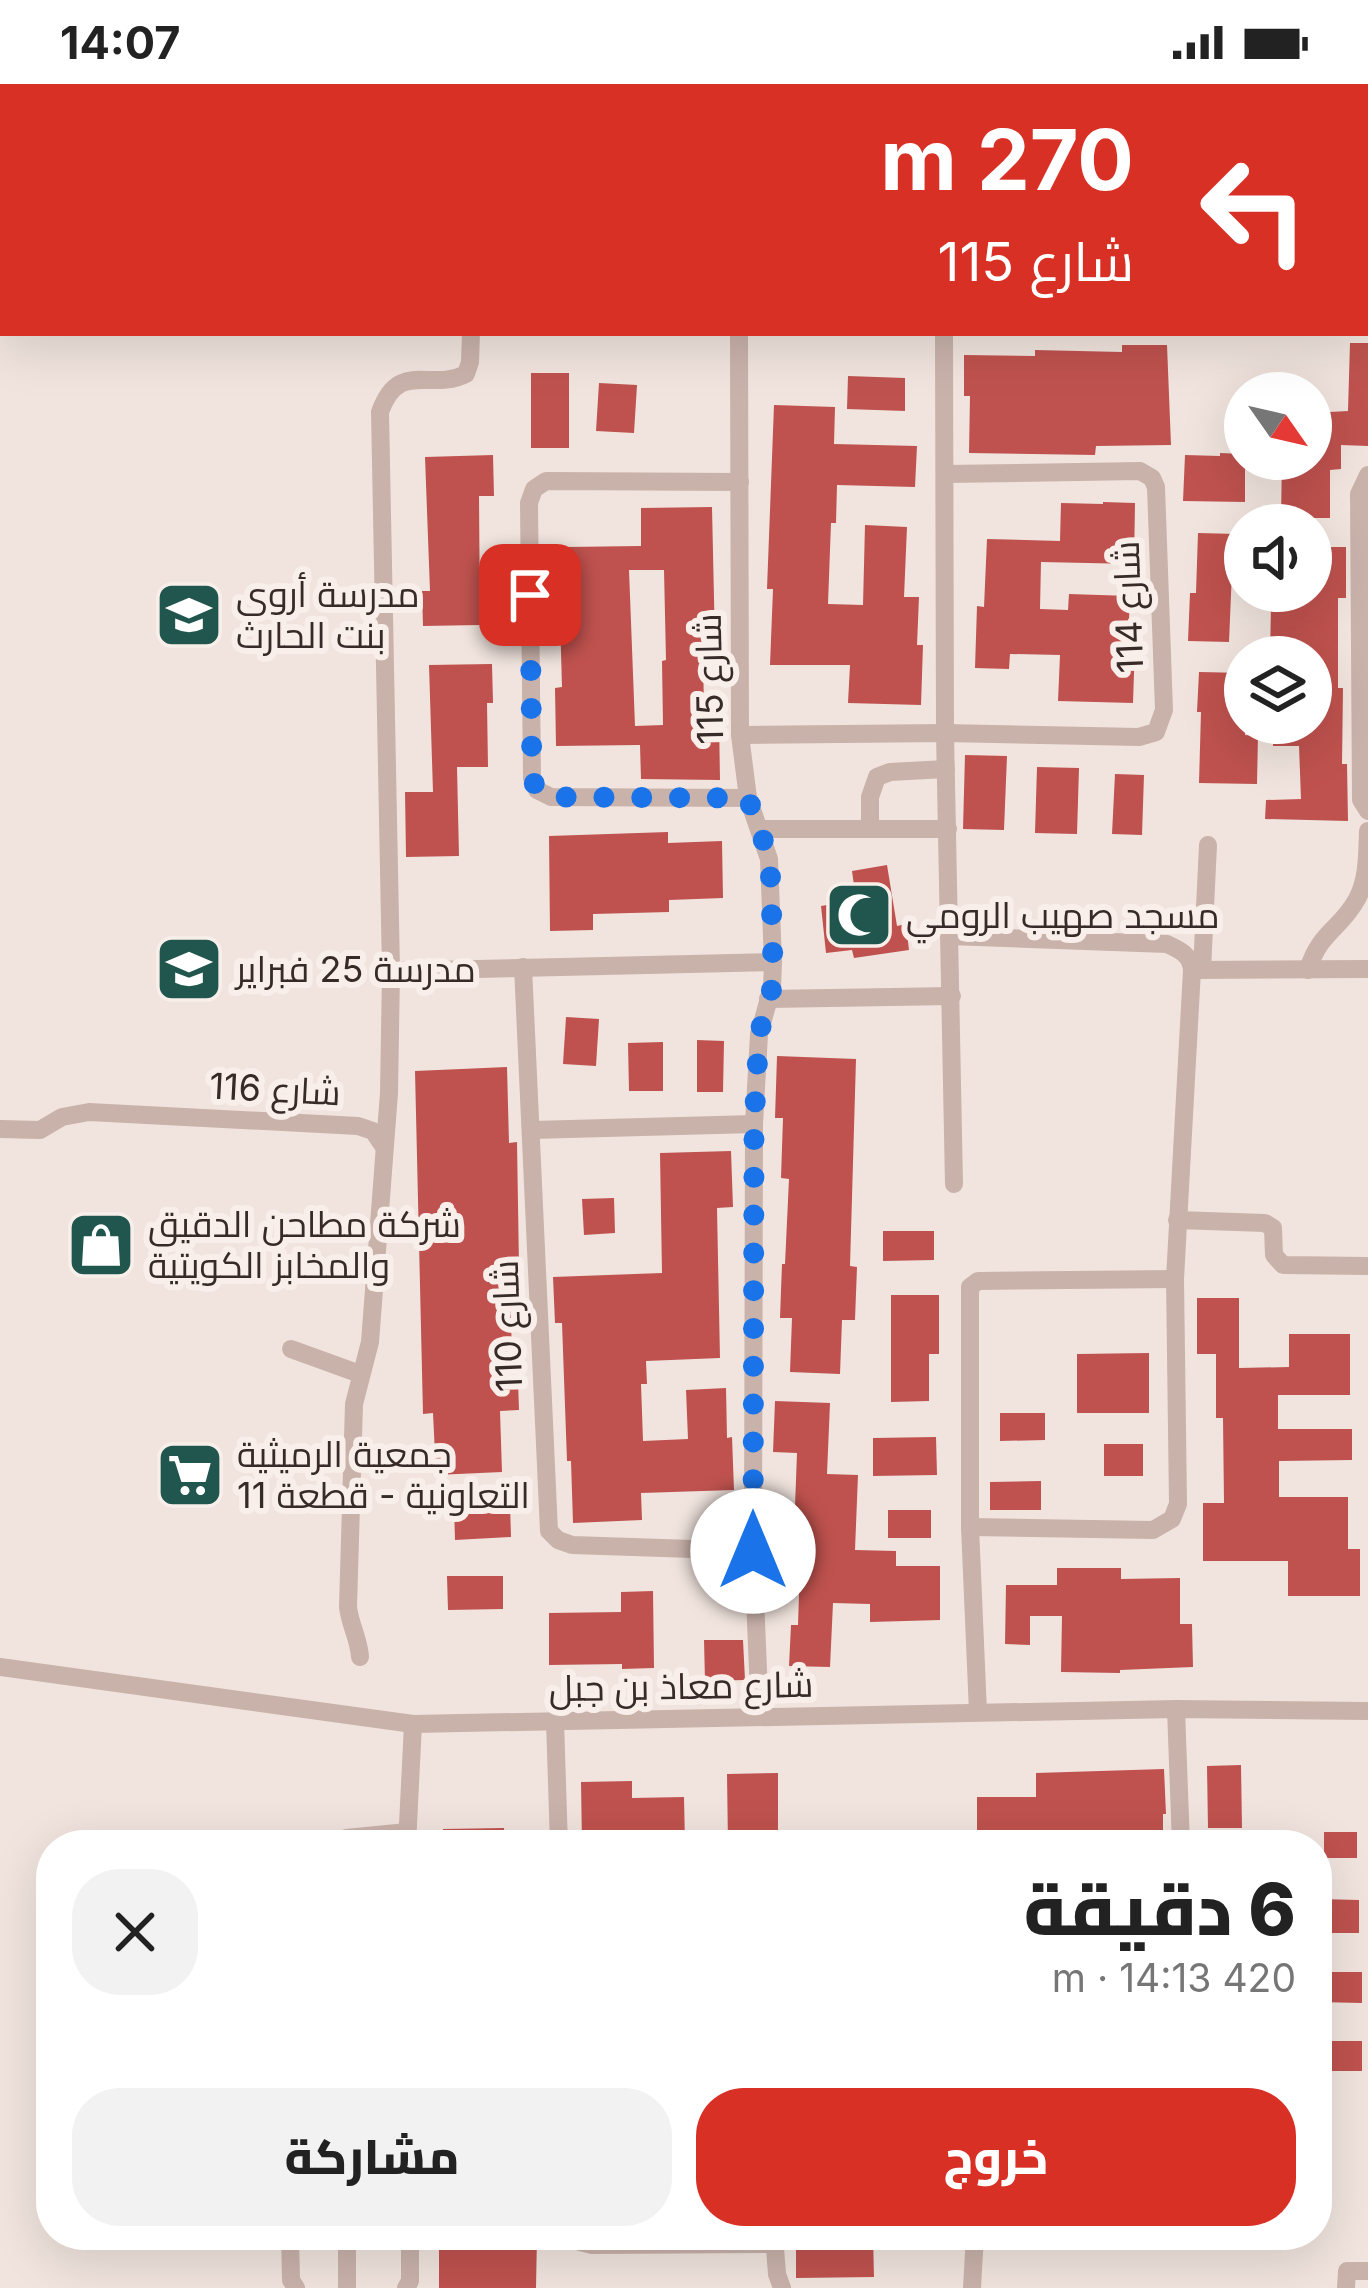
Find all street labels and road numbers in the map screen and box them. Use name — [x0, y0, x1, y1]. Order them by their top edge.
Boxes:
street label: شارع 114 — [1104, 540, 1155, 674]
street label: شارع 115 — [686, 613, 735, 745]
street label: شارع 116 — [208, 1064, 342, 1117]
street label: شارع 110 — [483, 1259, 534, 1393]
street label: شارع معاذ بن جبل — [548, 1662, 814, 1713]

